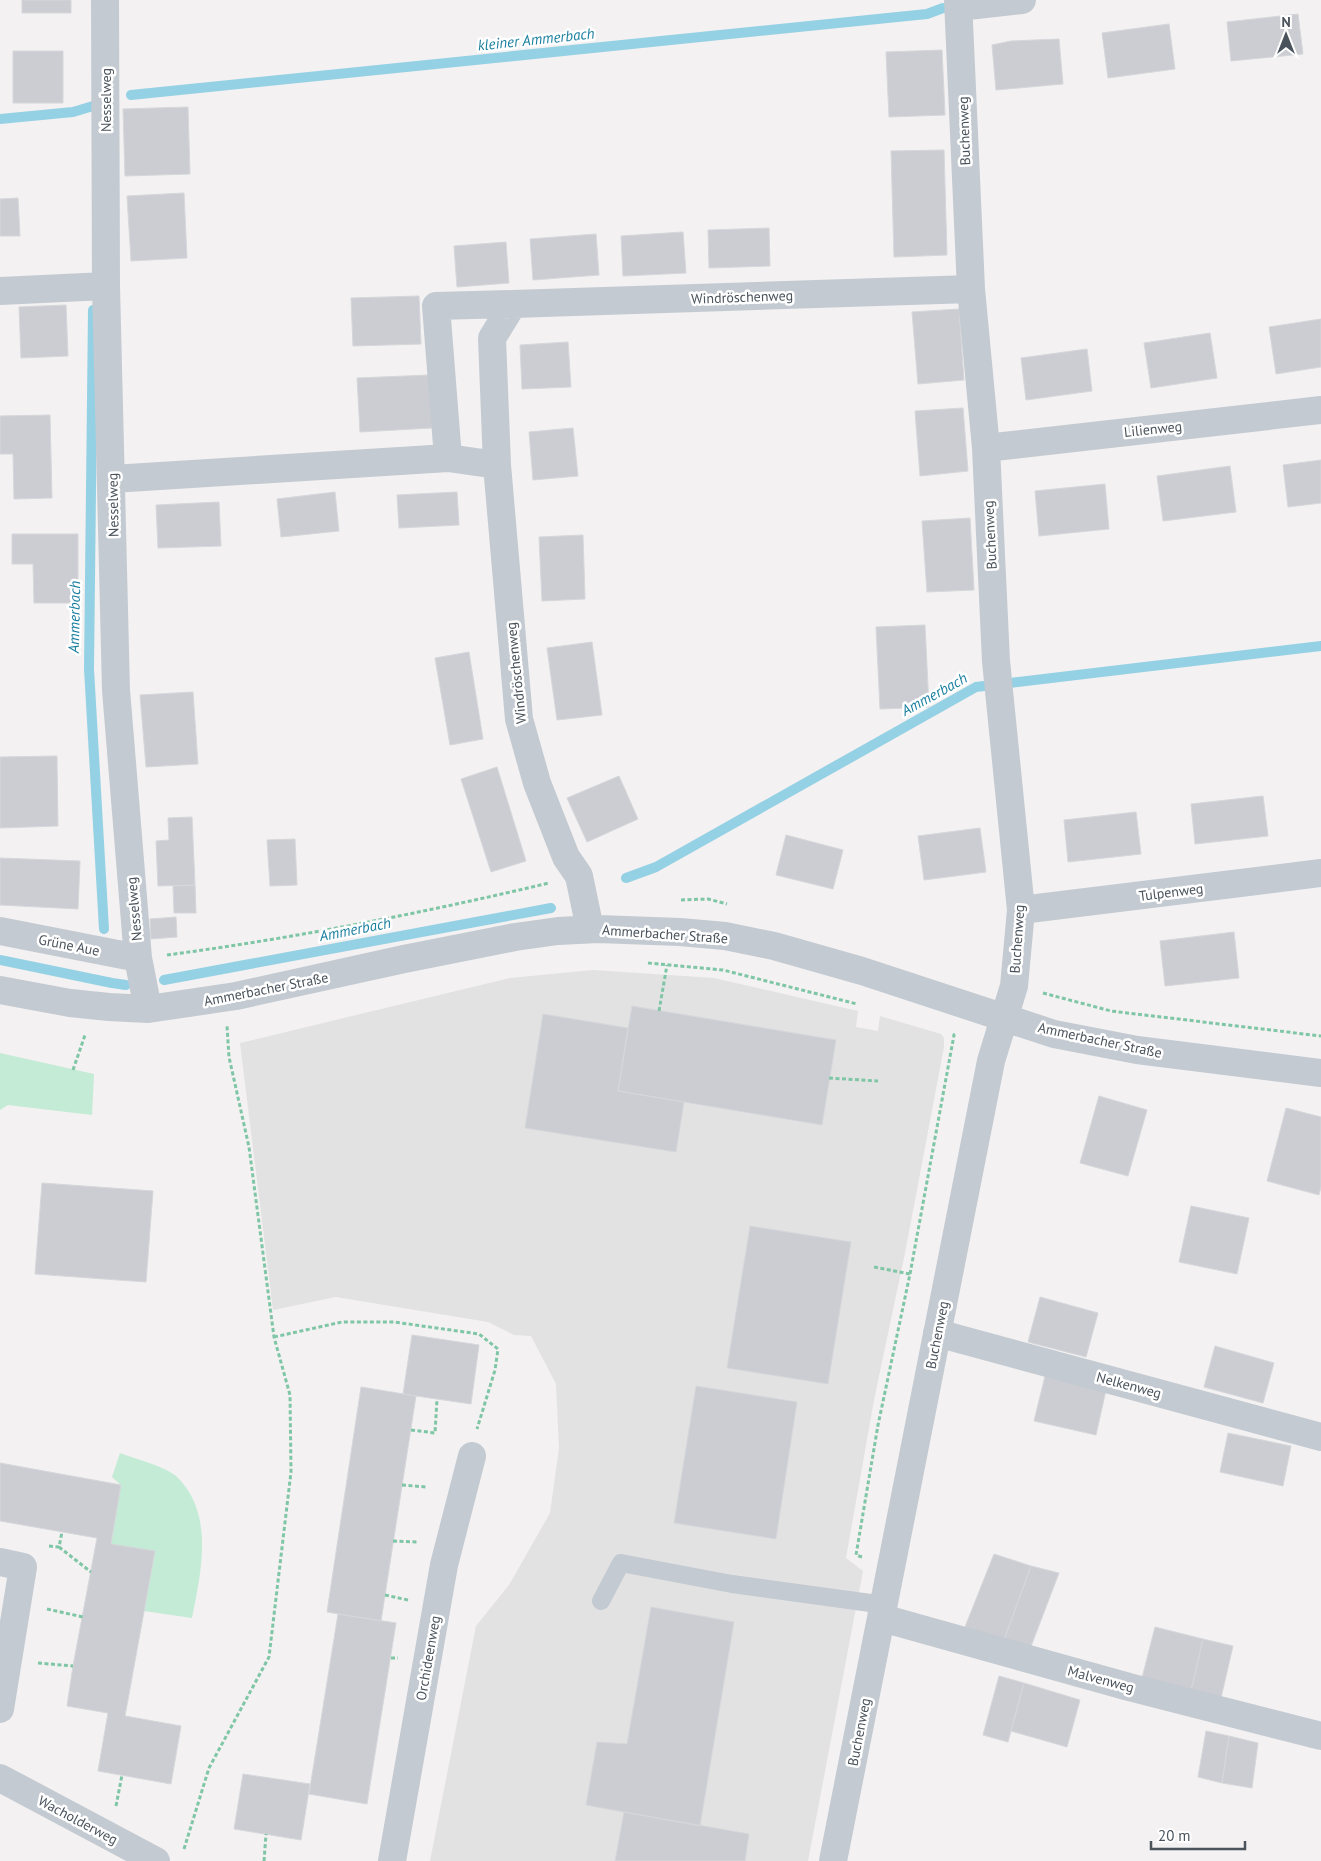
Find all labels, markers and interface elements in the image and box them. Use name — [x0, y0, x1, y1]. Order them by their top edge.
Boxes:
north arrow — [1261, 10, 1311, 60]
text: N — [1281, 13, 1291, 31]
water label: kleiner Ammerbach — [477, 23, 595, 55]
street label: Nesselweg — [97, 68, 115, 132]
street label: Buchenweg — [954, 96, 974, 166]
street label: Windröschenweg — [691, 286, 793, 308]
street label: Lilienweg — [1123, 417, 1183, 441]
street label: Nesselweg — [103, 473, 123, 537]
street label: Buchenweg — [979, 500, 1001, 570]
water label: Ammerbach — [64, 581, 84, 654]
street label: Windröschenweg — [502, 621, 530, 725]
water label: Ammerbach — [897, 668, 970, 720]
street label: Nesselweg — [122, 876, 146, 942]
street label: Tulpenweg — [1138, 879, 1204, 905]
street label: Buchenweg — [1006, 904, 1028, 974]
water label: Ammerbach — [317, 913, 392, 945]
street label: Ammerbacher Straße — [601, 921, 729, 947]
street label: Grüne Aue — [37, 930, 101, 960]
street label: Ammerbacher Straße — [202, 968, 330, 1010]
street label: Ammerbacher Straße — [1036, 1018, 1164, 1062]
street label: Buchenweg — [922, 1299, 952, 1371]
street label: Nelkenweg — [1095, 1368, 1163, 1402]
street label: Orchideenweg — [412, 1614, 444, 1702]
street label: Malvenweg — [1066, 1661, 1136, 1697]
street label: Buchenweg — [844, 1696, 874, 1768]
street label: Wacholderweg — [35, 1792, 121, 1848]
scale bar — [1151, 1818, 1245, 1850]
text: 20 m — [1158, 1826, 1191, 1845]

